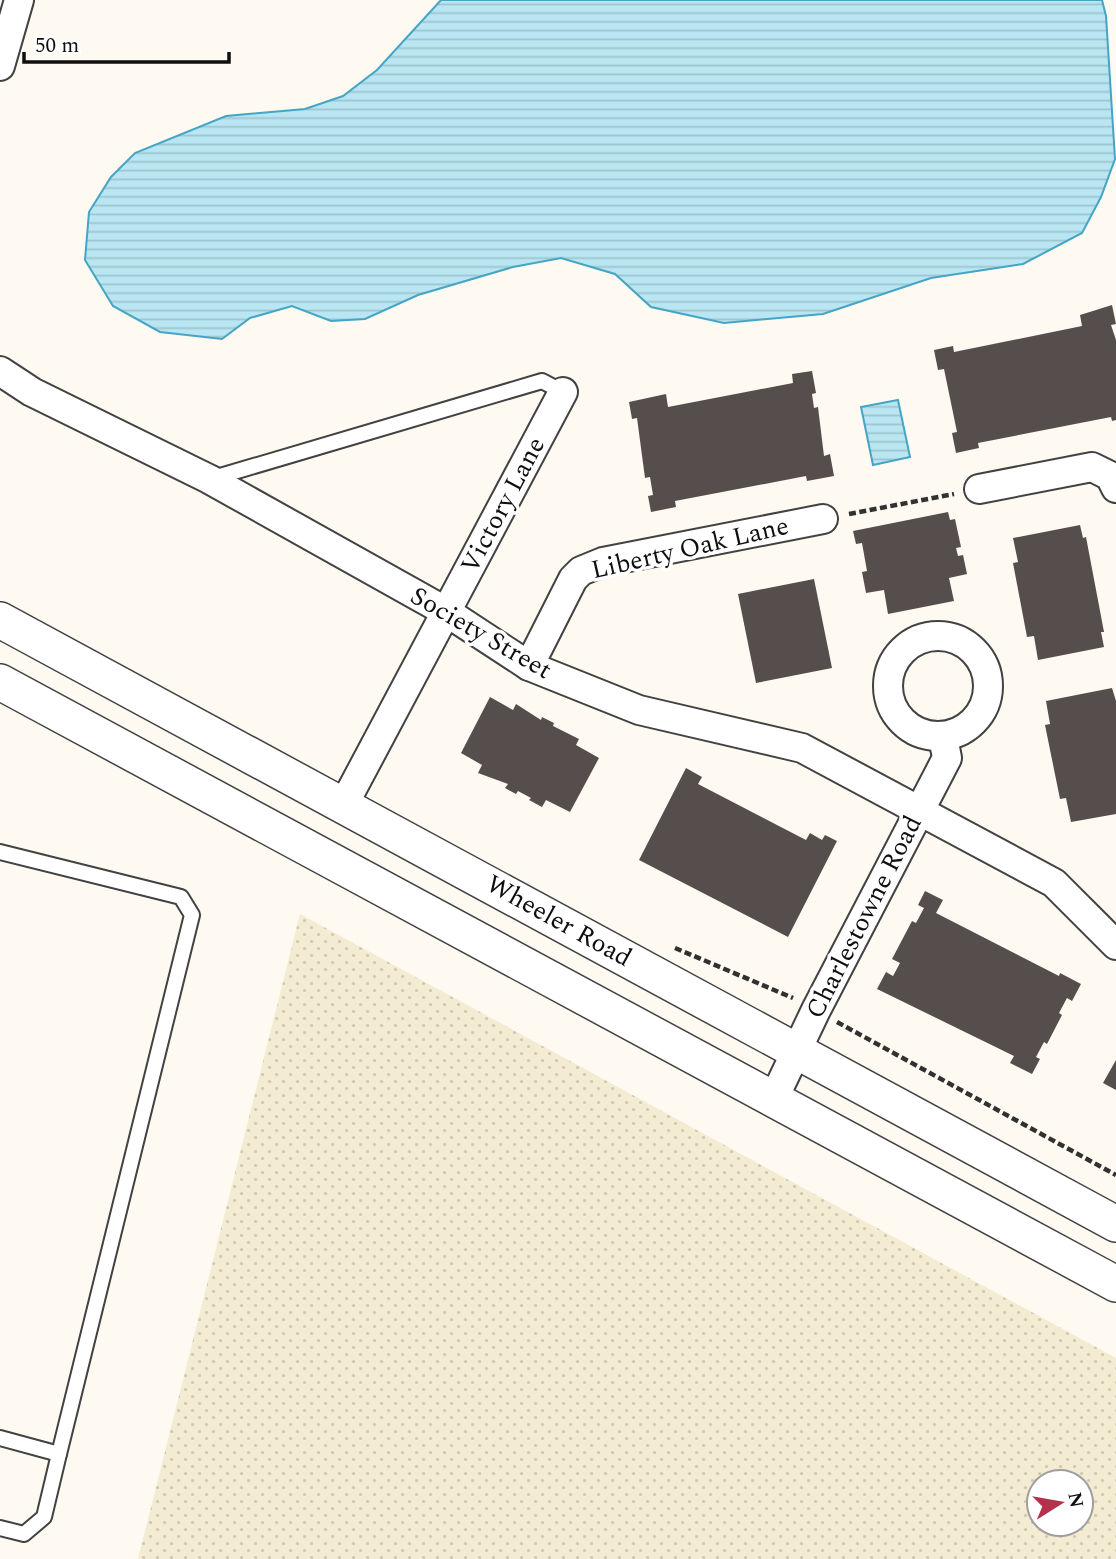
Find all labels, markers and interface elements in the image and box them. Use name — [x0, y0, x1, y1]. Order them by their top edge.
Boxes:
scale bar — [24, 21, 229, 65]
text: 50 m — [35, 30, 79, 62]
street label: Victory Lane — [450, 430, 556, 580]
street label: Liberty Oak Lane — [587, 506, 793, 590]
street label: Society Street — [403, 576, 559, 690]
street label: Charlestowne Road — [795, 808, 933, 1026]
street label: Wheeler Road — [479, 864, 639, 978]
north arrow — [1025, 1468, 1095, 1538]
text: N — [1060, 1490, 1091, 1510]

